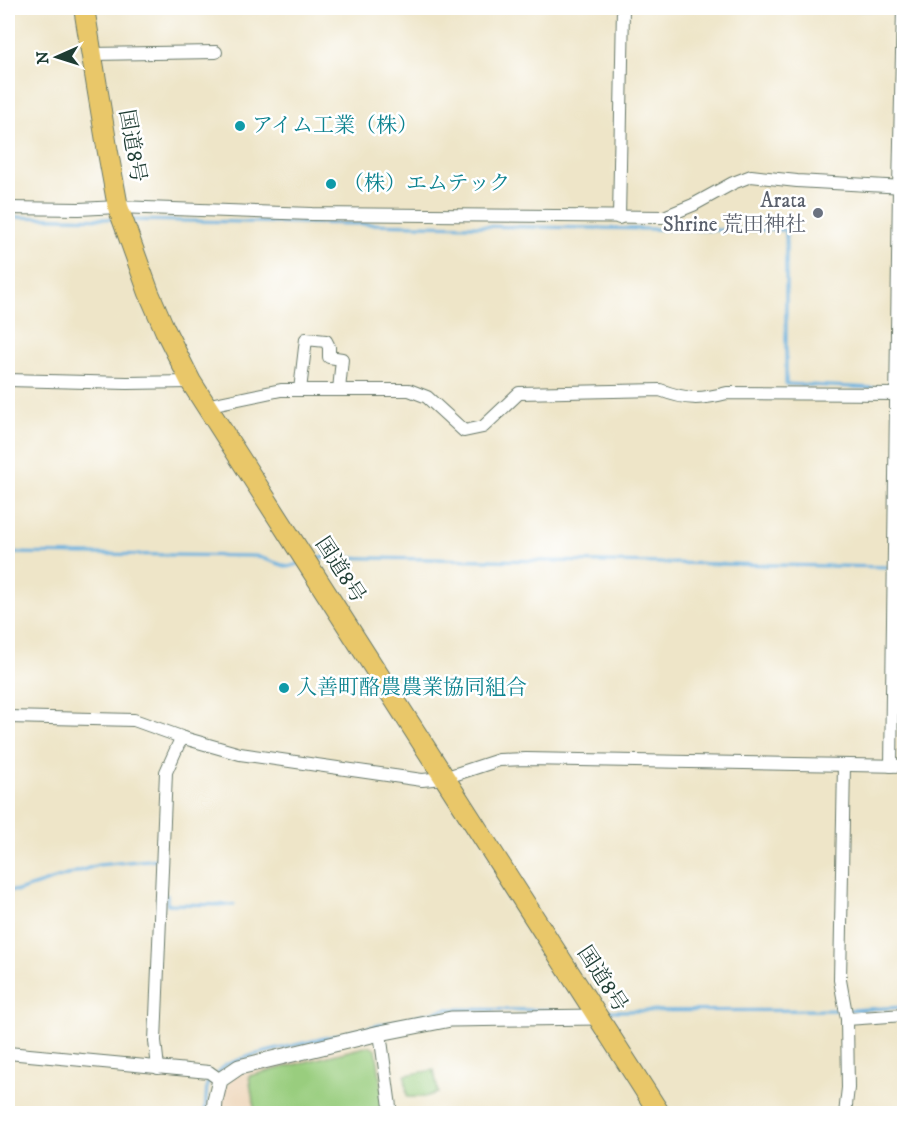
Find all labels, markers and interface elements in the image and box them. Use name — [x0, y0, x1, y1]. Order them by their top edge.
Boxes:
north arrow — [27, 27, 87, 87]
text: N — [33, 51, 53, 65]
street label: 国道8号 — [113, 108, 151, 184]
place label: アイム工業（株） — [252, 113, 418, 139]
marker: アイム工業（株） — [233, 119, 247, 133]
place label: （株）エムテック — [343, 171, 511, 197]
marker: （株）エムテック — [324, 177, 338, 191]
place label: Arata Shrine 荒田神社 — [663, 188, 806, 238]
marker: Arata Shrine 荒田神社 — [811, 206, 825, 220]
street label: 国道8号 — [309, 532, 371, 608]
place label: 入善町酪農農業協同組合 — [296, 675, 527, 701]
marker: 入善町酪農農業協同組合 — [277, 681, 291, 695]
street label: 国道8号 — [571, 941, 633, 1017]

